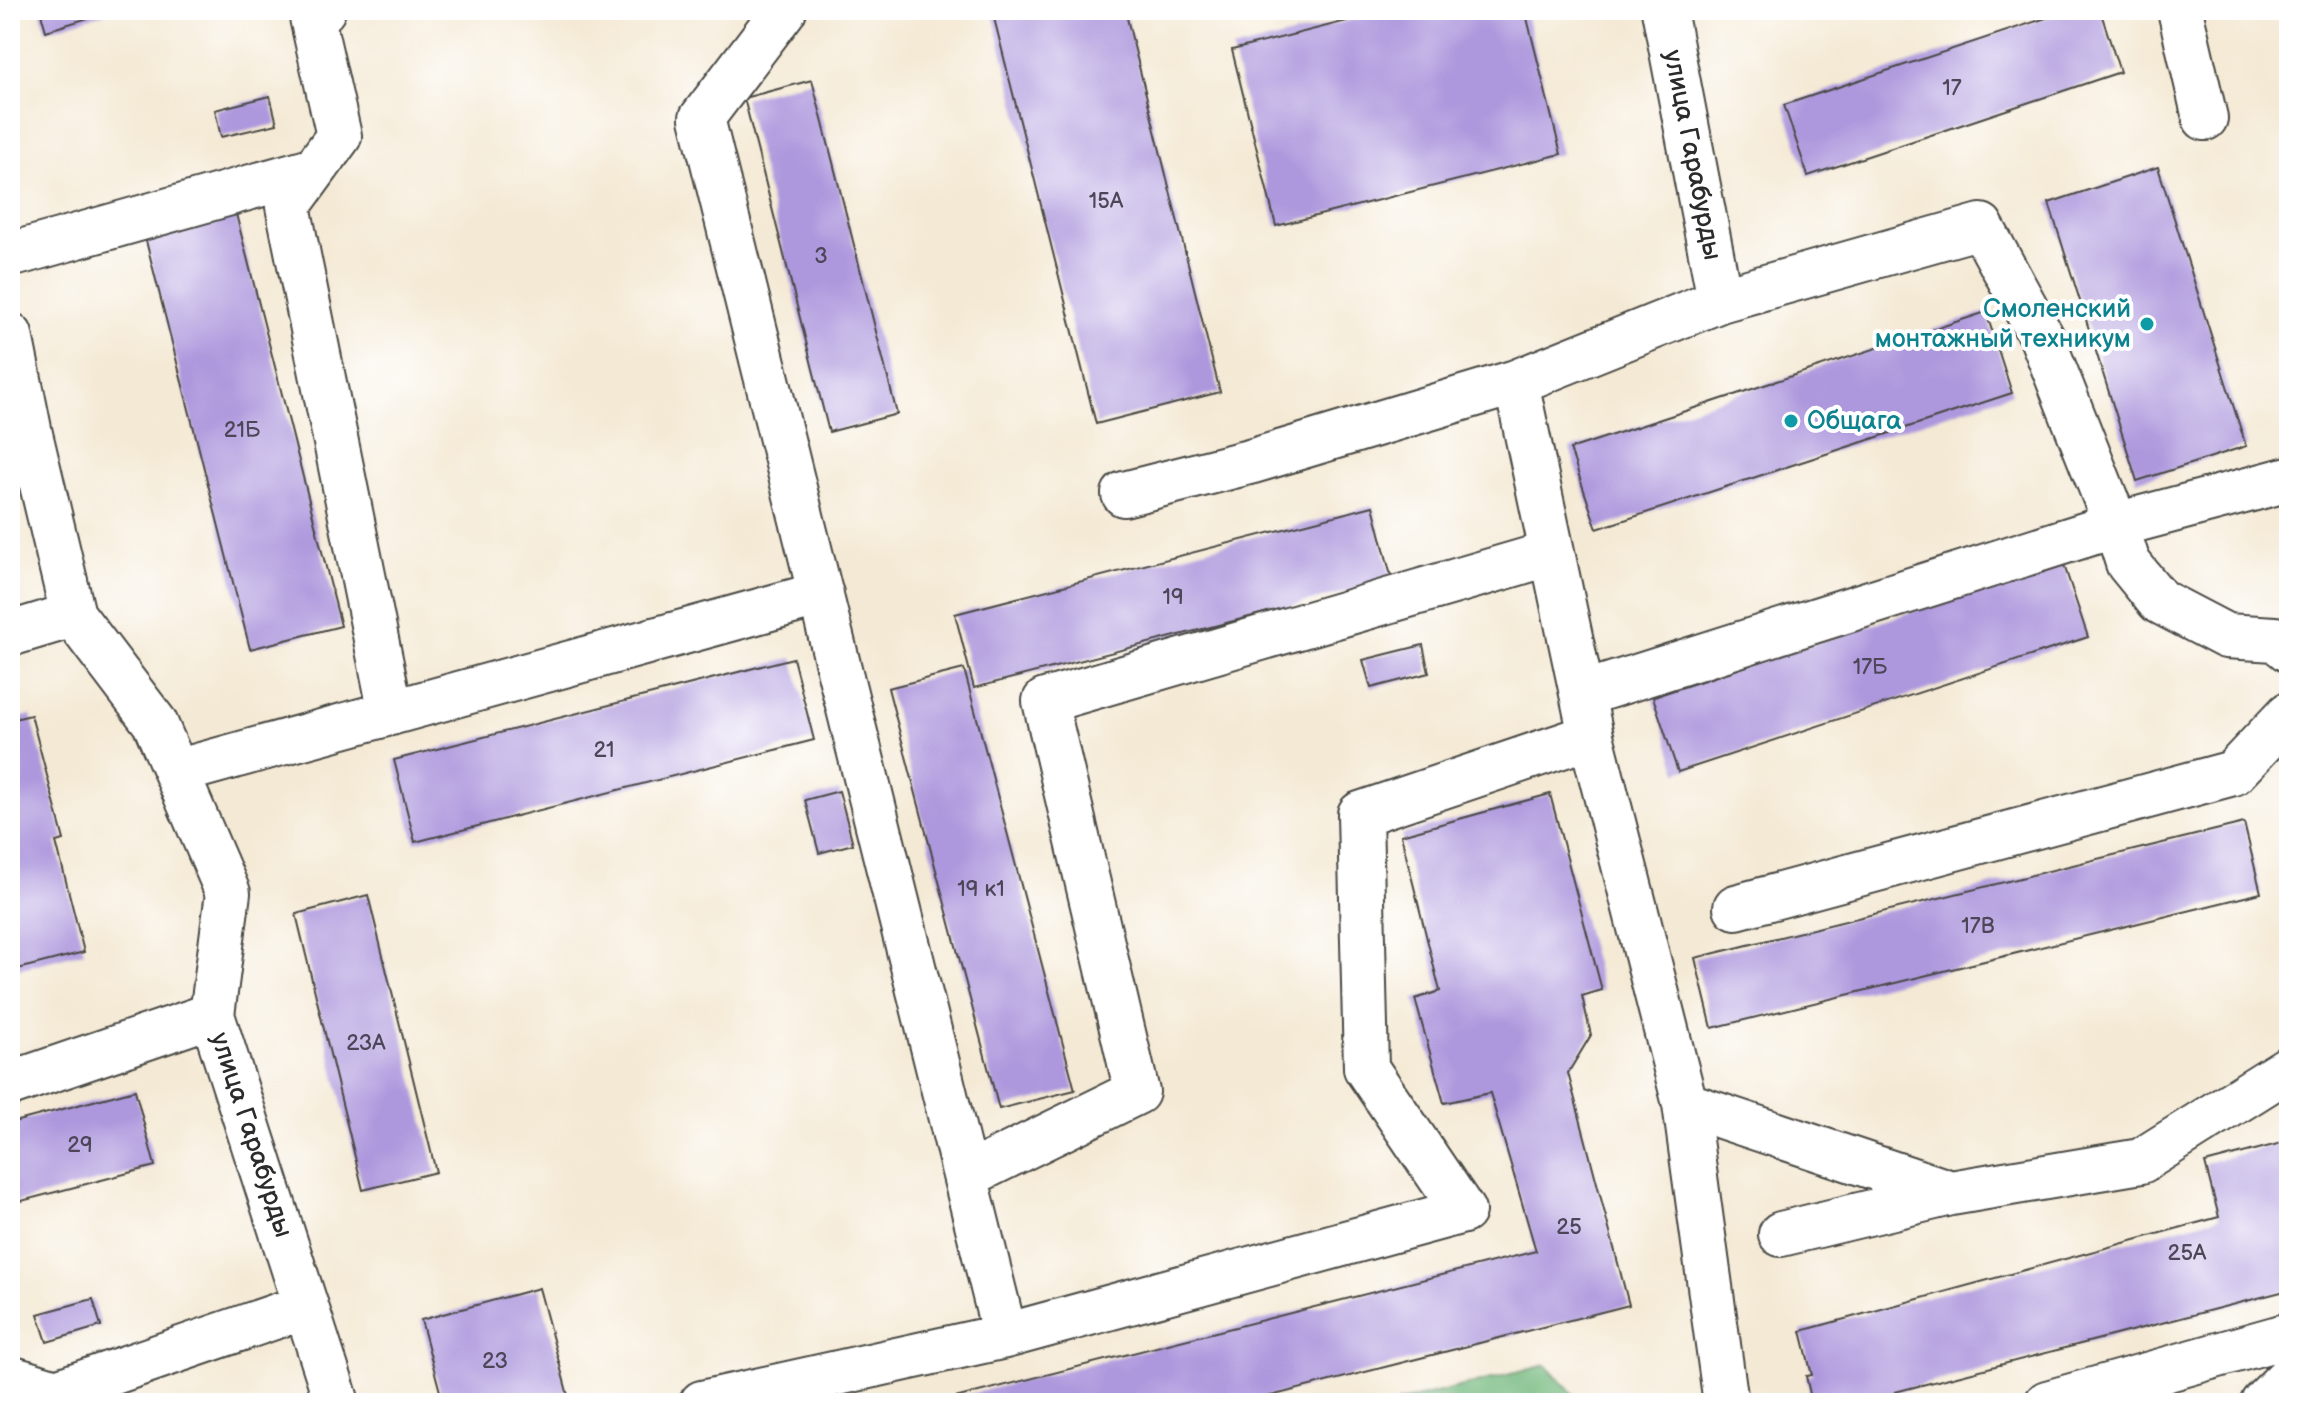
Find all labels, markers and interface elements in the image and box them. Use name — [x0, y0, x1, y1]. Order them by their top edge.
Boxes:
street label: улица Гарабурды — [1656, 47, 1728, 263]
house number: 17 — [1942, 75, 1962, 102]
house number: 15А — [1089, 188, 1124, 215]
house number: 3 — [814, 243, 828, 270]
place label: Смоленский монтажный техникум — [1875, 294, 2131, 355]
marker: Смоленский монтажный техникум — [2138, 315, 2156, 333]
place label: Общага — [1807, 406, 1902, 437]
marker: Общага — [1782, 412, 1800, 430]
house number: 21Б — [224, 417, 261, 444]
house number: 19 — [1162, 584, 1184, 611]
house number: 17Б — [1853, 654, 1888, 681]
house number: 21 — [593, 737, 615, 764]
house number: 19 к1 — [957, 876, 1005, 903]
house number: 17В — [1961, 913, 1995, 940]
street label: улица Гарабурды — [203, 1029, 299, 1241]
house number: 23А — [346, 1030, 386, 1057]
house number: 29 — [67, 1132, 93, 1159]
house number: 25 — [1556, 1214, 1582, 1241]
house number: 25А — [2168, 1240, 2207, 1267]
house number: 23 — [482, 1348, 508, 1375]

